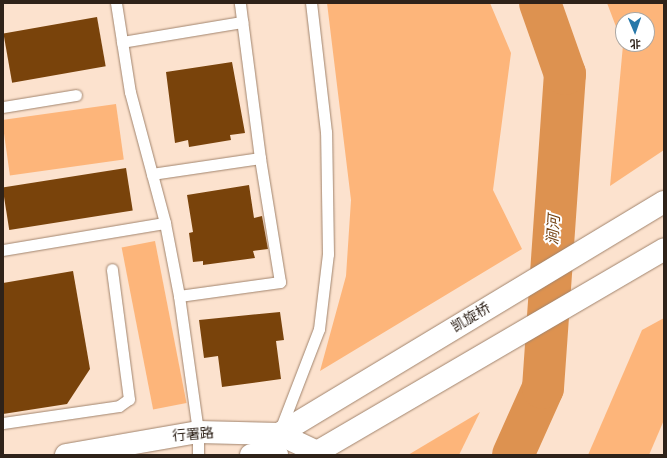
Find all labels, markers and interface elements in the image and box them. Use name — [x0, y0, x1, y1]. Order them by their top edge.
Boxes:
north arrow — [615, 12, 655, 52]
text: 北 — [630, 37, 641, 50]
water label: 涧河 — [544, 214, 564, 246]
street label: 凯旋桥 — [449, 300, 493, 336]
street label: 行署路 — [171, 425, 215, 445]

